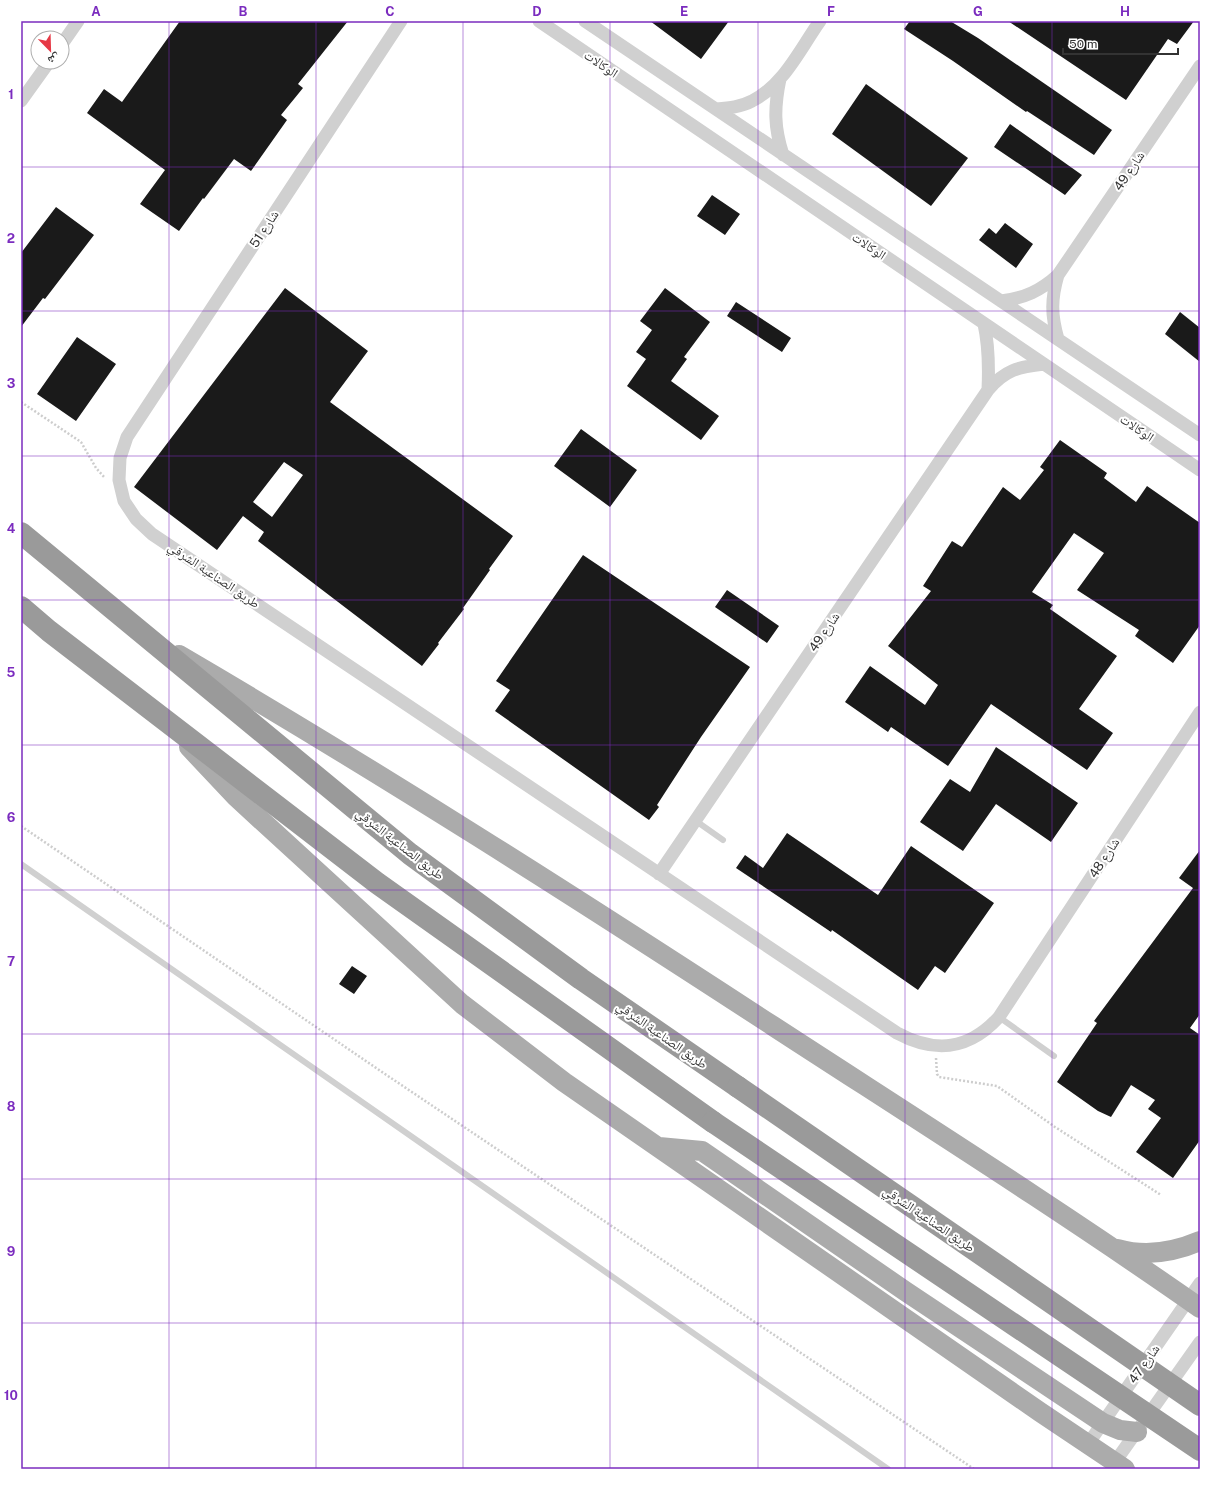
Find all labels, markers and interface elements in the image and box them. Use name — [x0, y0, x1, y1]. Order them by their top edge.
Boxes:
text: A — [91, 4, 101, 19]
text: B — [239, 4, 248, 19]
text: C — [385, 4, 395, 19]
text: D — [532, 4, 542, 19]
text: E — [680, 4, 688, 19]
text: F — [827, 4, 835, 19]
text: G — [973, 4, 983, 19]
text: H — [1120, 4, 1130, 19]
north arrow — [30, 30, 70, 70]
scale bar — [1063, 30, 1178, 56]
text: 50 m — [1069, 37, 1097, 51]
street label: الوكالات — [581, 47, 621, 82]
text: ش — [45, 50, 62, 67]
text: 1 — [8, 87, 14, 102]
street label: شارع 49 — [1110, 148, 1149, 195]
street label: شارع 51 — [246, 208, 283, 252]
street label: الوكالات — [849, 229, 889, 264]
text: 2 — [7, 231, 15, 246]
text: 3 — [7, 376, 16, 391]
street label: الوكالات — [1117, 411, 1157, 446]
text: 4 — [7, 521, 16, 536]
street label: طريق الصناعية الشرقي — [164, 539, 263, 614]
street label: شارع 49 — [805, 609, 844, 656]
text: 5 — [7, 665, 16, 680]
street label: طريق الصناعية الشرقي — [351, 805, 447, 886]
text: 6 — [7, 810, 16, 825]
street label: شارع 48 — [1086, 835, 1124, 882]
text: 7 — [7, 954, 15, 969]
street label: طريق الصناعية الشرقي — [612, 998, 710, 1075]
text: 8 — [7, 1099, 16, 1114]
street label: طريق الصناعية الشرقي — [879, 1183, 978, 1258]
text: 9 — [7, 1244, 15, 1259]
street label: شارع 47 — [1125, 1342, 1164, 1387]
text: 10 — [4, 1388, 18, 1403]

